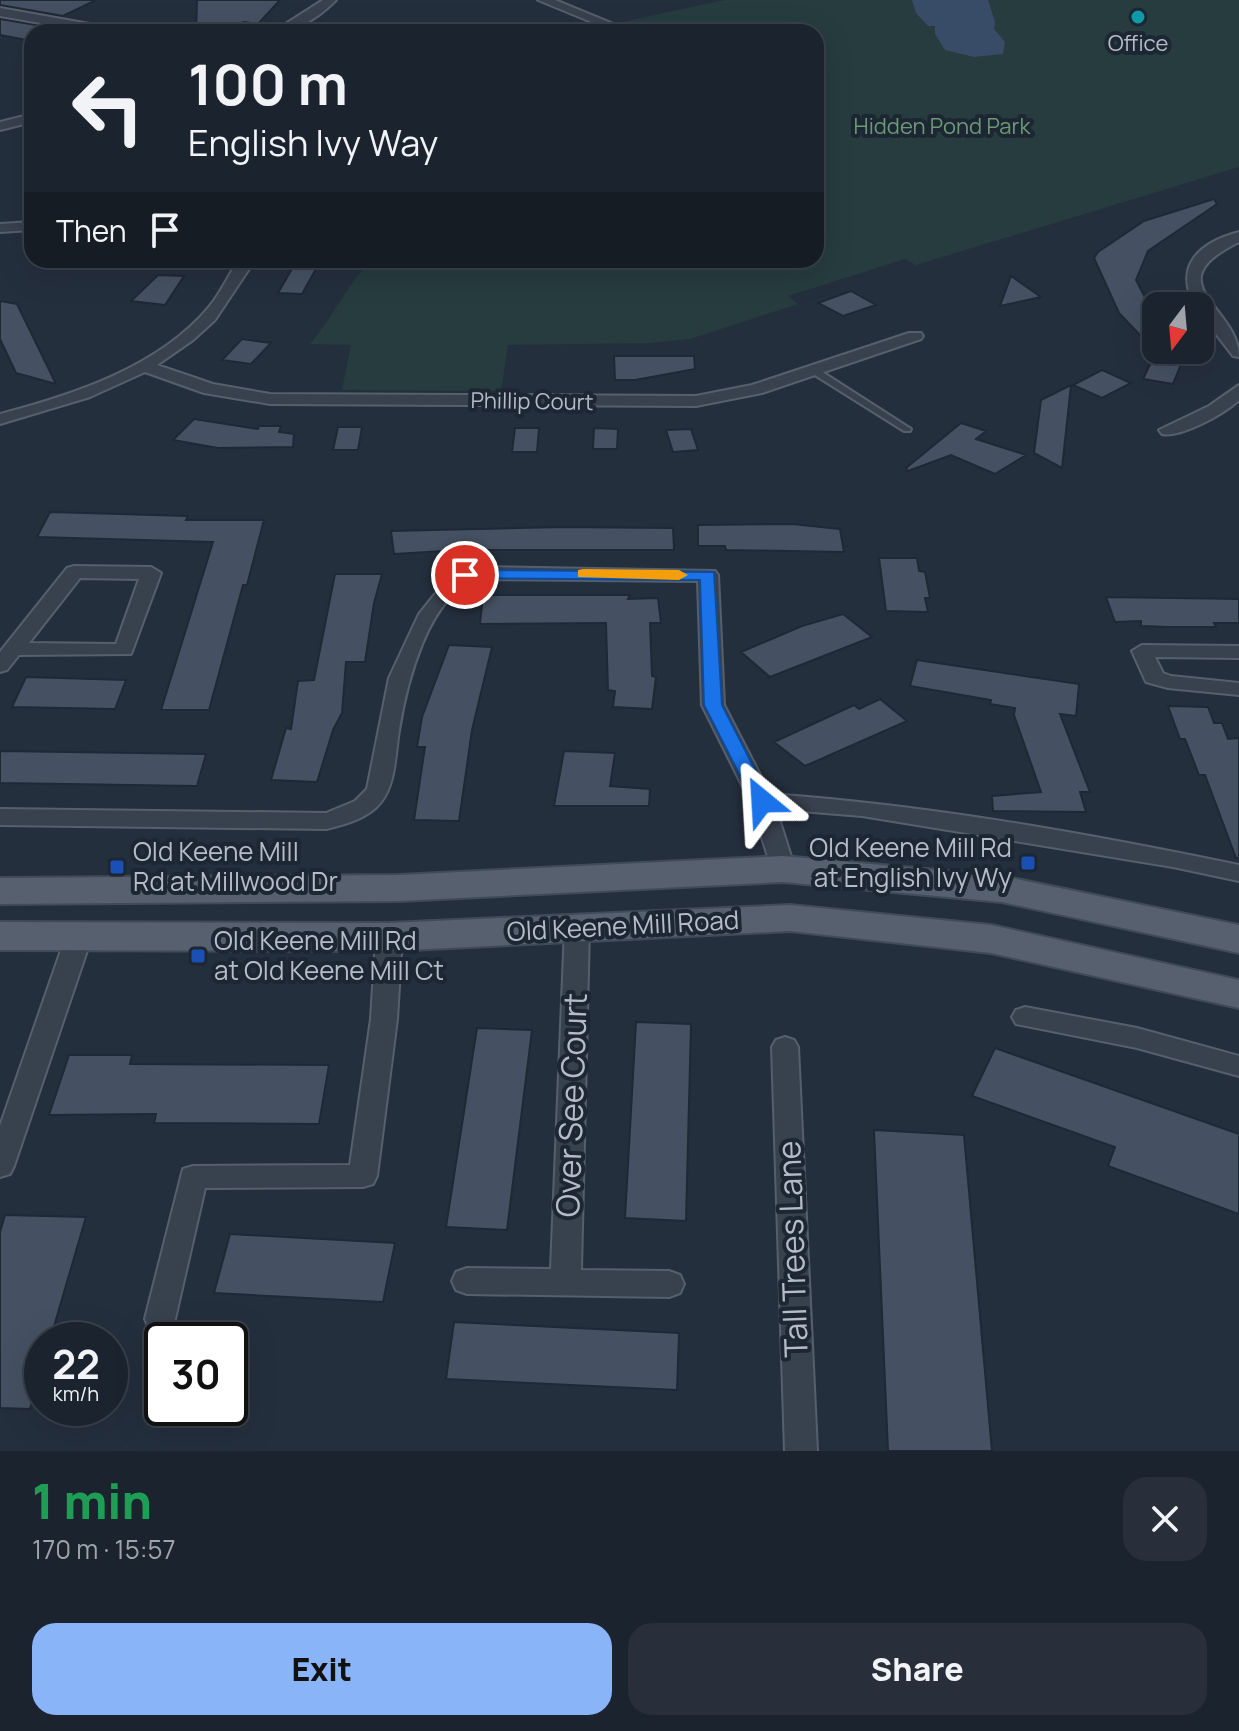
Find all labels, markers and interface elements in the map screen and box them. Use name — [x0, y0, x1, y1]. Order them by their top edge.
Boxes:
marker: Office — [1129, 8, 1147, 26]
place label: Office — [1108, 28, 1168, 58]
text: 100 m — [188, 45, 348, 122]
icon: left — [56, 56, 160, 160]
park label: Hidden Pond Park — [854, 111, 1031, 141]
text: English Ivy Way — [188, 118, 438, 167]
icon: arrive — [143, 208, 187, 252]
text: Then — [56, 210, 127, 251]
north arrow — [1142, 292, 1214, 364]
map controls — [1142, 292, 1214, 364]
street label: Phillip Court — [470, 385, 594, 417]
pin — [431, 541, 499, 609]
icon: arrive — [443, 553, 487, 597]
position arrow — [720, 759, 804, 843]
place label: Old Keene Mill Rd at English Ivy Wy — [809, 829, 1012, 895]
place label: Old Keene Mill Rd at Millwood Dr — [133, 833, 338, 899]
marker: Old Keene Mill Rd at English Ivy Wy — [1019, 854, 1037, 872]
marker: Old Keene Mill Rd at Millwood Dr — [108, 858, 126, 876]
street label: Old Keene Mill Road — [506, 901, 740, 949]
place label: Old Keene Mill Rd at Old Keene Mill Ct — [214, 922, 444, 988]
marker: Old Keene Mill Rd at Old Keene Mill Ct — [189, 947, 207, 965]
street label: Over See Court — [545, 992, 597, 1218]
street label: Tall Trees Lane — [766, 1140, 818, 1358]
speed limit sign: 30 — [144, 1322, 248, 1426]
text: 22 — [52, 1336, 100, 1391]
text: km/h — [53, 1380, 99, 1407]
text: 1 min — [32, 1468, 152, 1533]
button: close — [1123, 1477, 1207, 1561]
text: 170 m · 15:57 — [32, 1531, 176, 1567]
button: Exit — [32, 1623, 612, 1715]
button: Share — [628, 1623, 1207, 1715]

